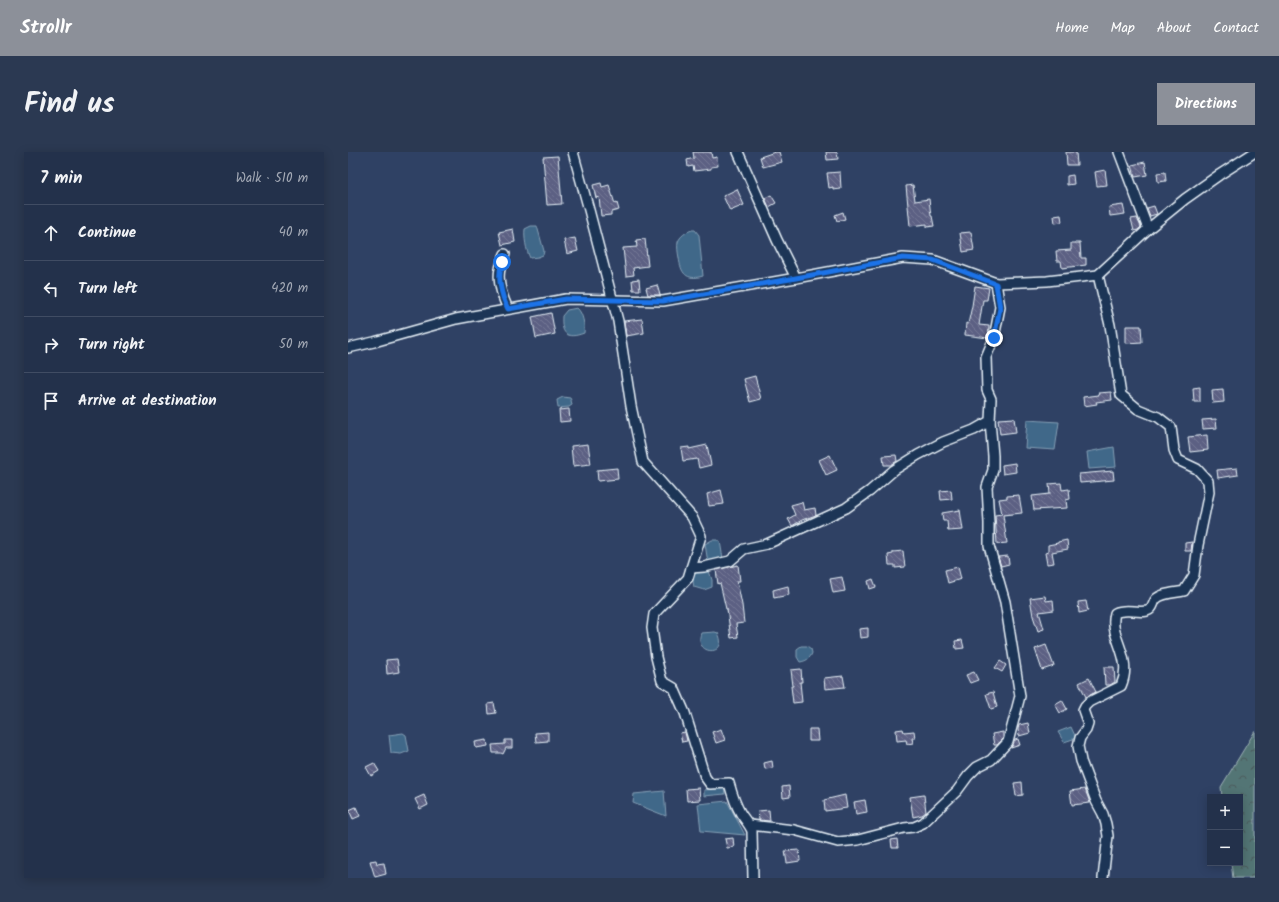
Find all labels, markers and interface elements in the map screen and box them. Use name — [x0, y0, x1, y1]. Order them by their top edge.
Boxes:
text: Strollr — [20, 13, 72, 43]
text: Home — [1055, 17, 1089, 39]
text: Map — [1111, 17, 1135, 39]
text: About — [1157, 17, 1191, 39]
text: Contact — [1213, 17, 1259, 39]
text: Find us — [24, 82, 115, 127]
button: Directions — [1157, 83, 1255, 125]
text: 7 min — [40, 165, 82, 192]
text: Walk · 510 m — [236, 168, 308, 189]
text: Continue — [78, 221, 136, 245]
icon: ahead — [40, 222, 62, 244]
text: 40 m — [279, 222, 308, 243]
route start — [493, 253, 511, 271]
text: Turn left — [78, 277, 138, 301]
icon: left — [40, 278, 62, 300]
text: 420 m — [271, 278, 308, 299]
route end — [985, 329, 1003, 347]
text: Turn right — [78, 333, 145, 357]
icon: right — [40, 334, 62, 356]
text: 50 m — [279, 334, 308, 355]
text: Arrive at destination — [78, 389, 217, 413]
icon: arrive — [40, 390, 62, 412]
map controls — [1207, 794, 1243, 866]
button: + — [1207, 794, 1243, 830]
button: − — [1207, 830, 1243, 866]

